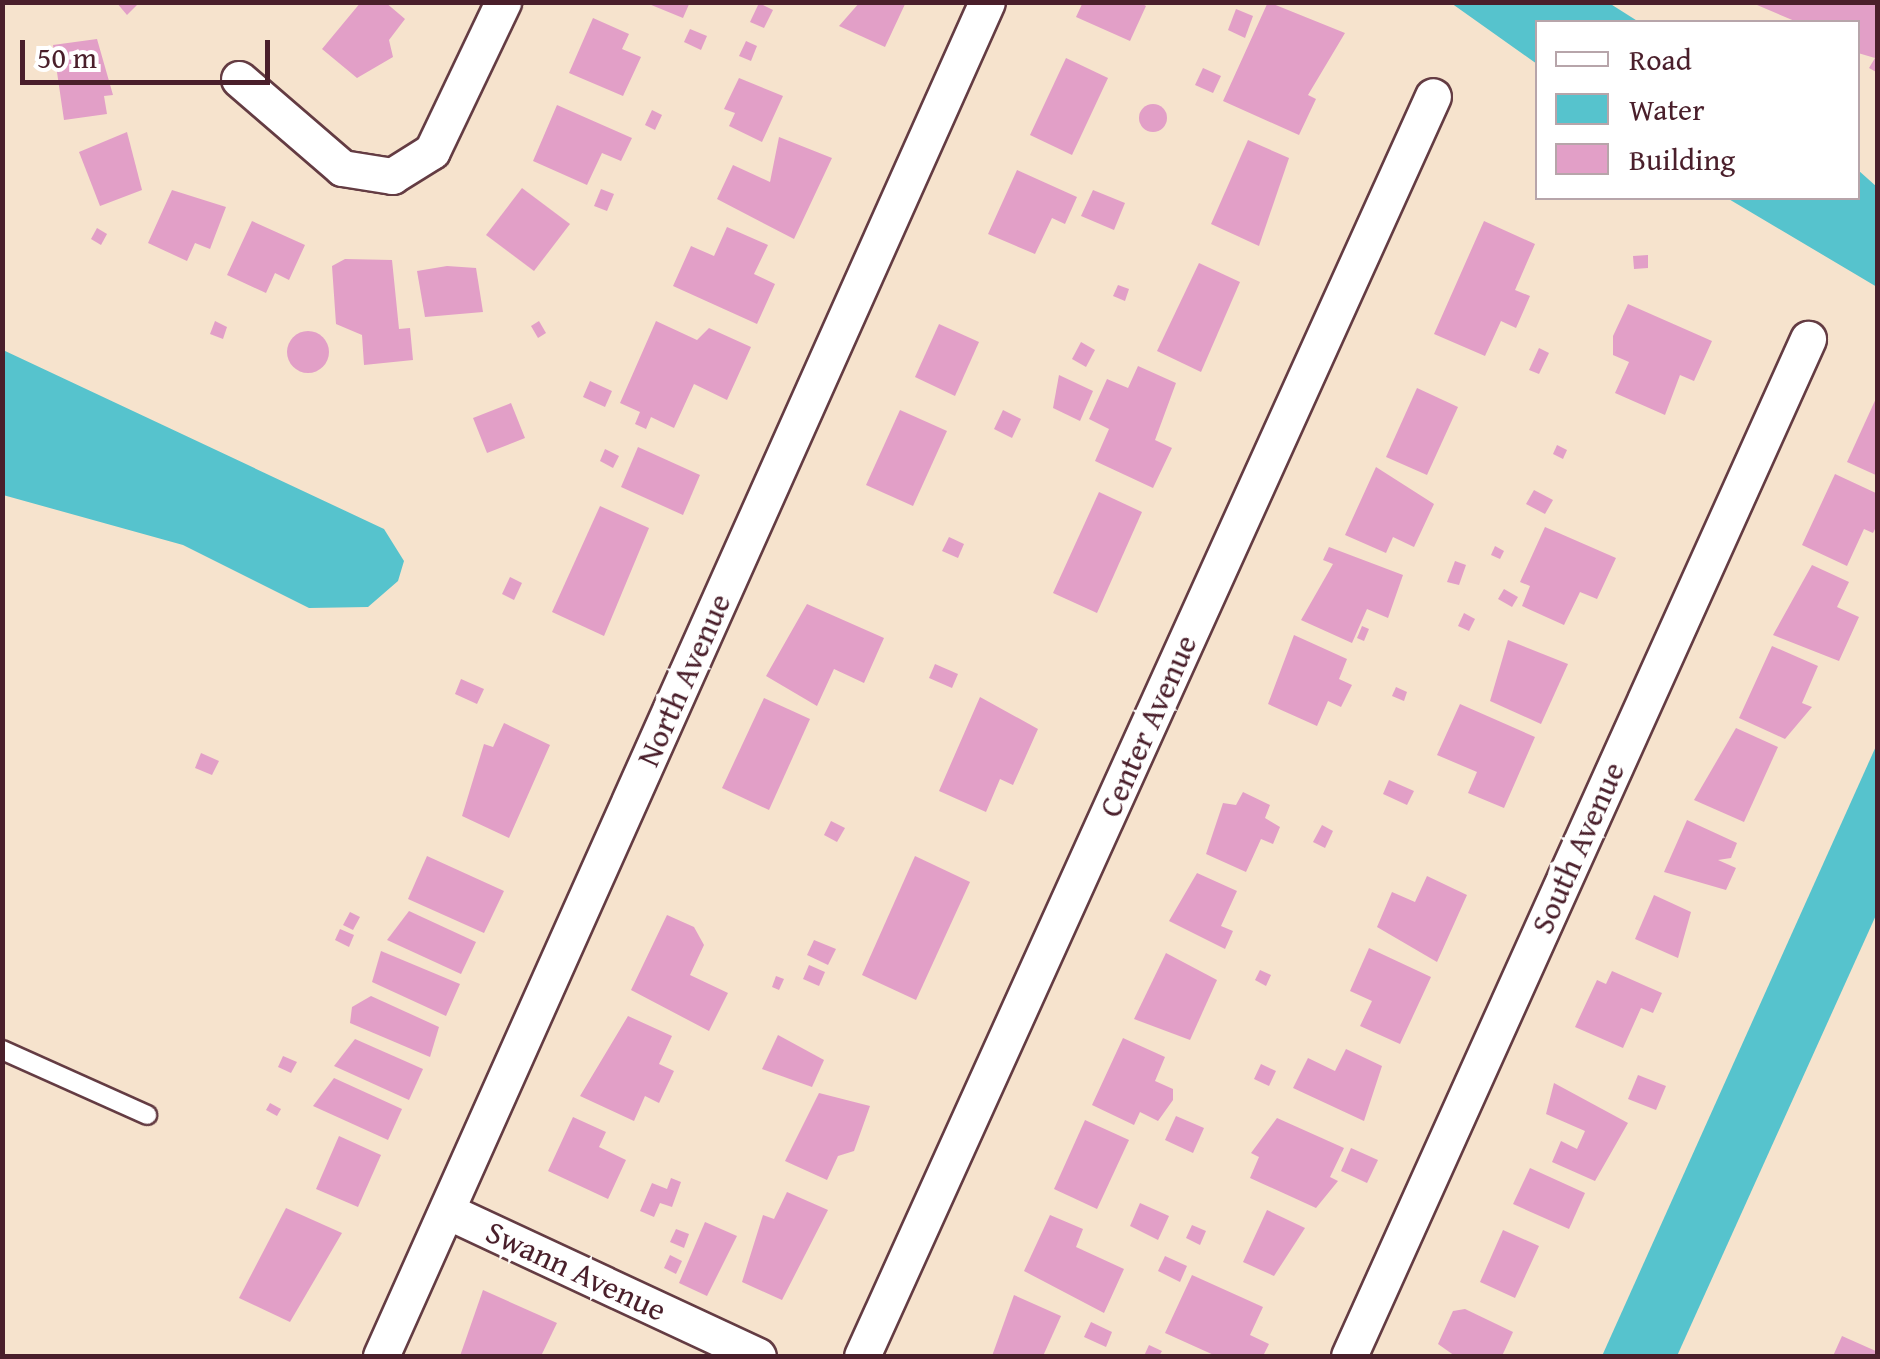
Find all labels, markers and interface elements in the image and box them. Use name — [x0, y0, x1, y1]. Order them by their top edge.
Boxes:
scale bar — [25, 20, 275, 82]
legend — [1535, 20, 1860, 200]
text: 50 m — [37, 35, 97, 79]
text: Road — [1629, 37, 1692, 81]
text: Water — [1629, 87, 1705, 131]
text: Building — [1629, 137, 1735, 181]
street label: North Avenue — [629, 588, 739, 772]
street label: Center Avenue — [1091, 629, 1205, 823]
street label: South Avenue — [1523, 756, 1633, 940]
street label: Swann Avenue — [480, 1213, 672, 1329]

